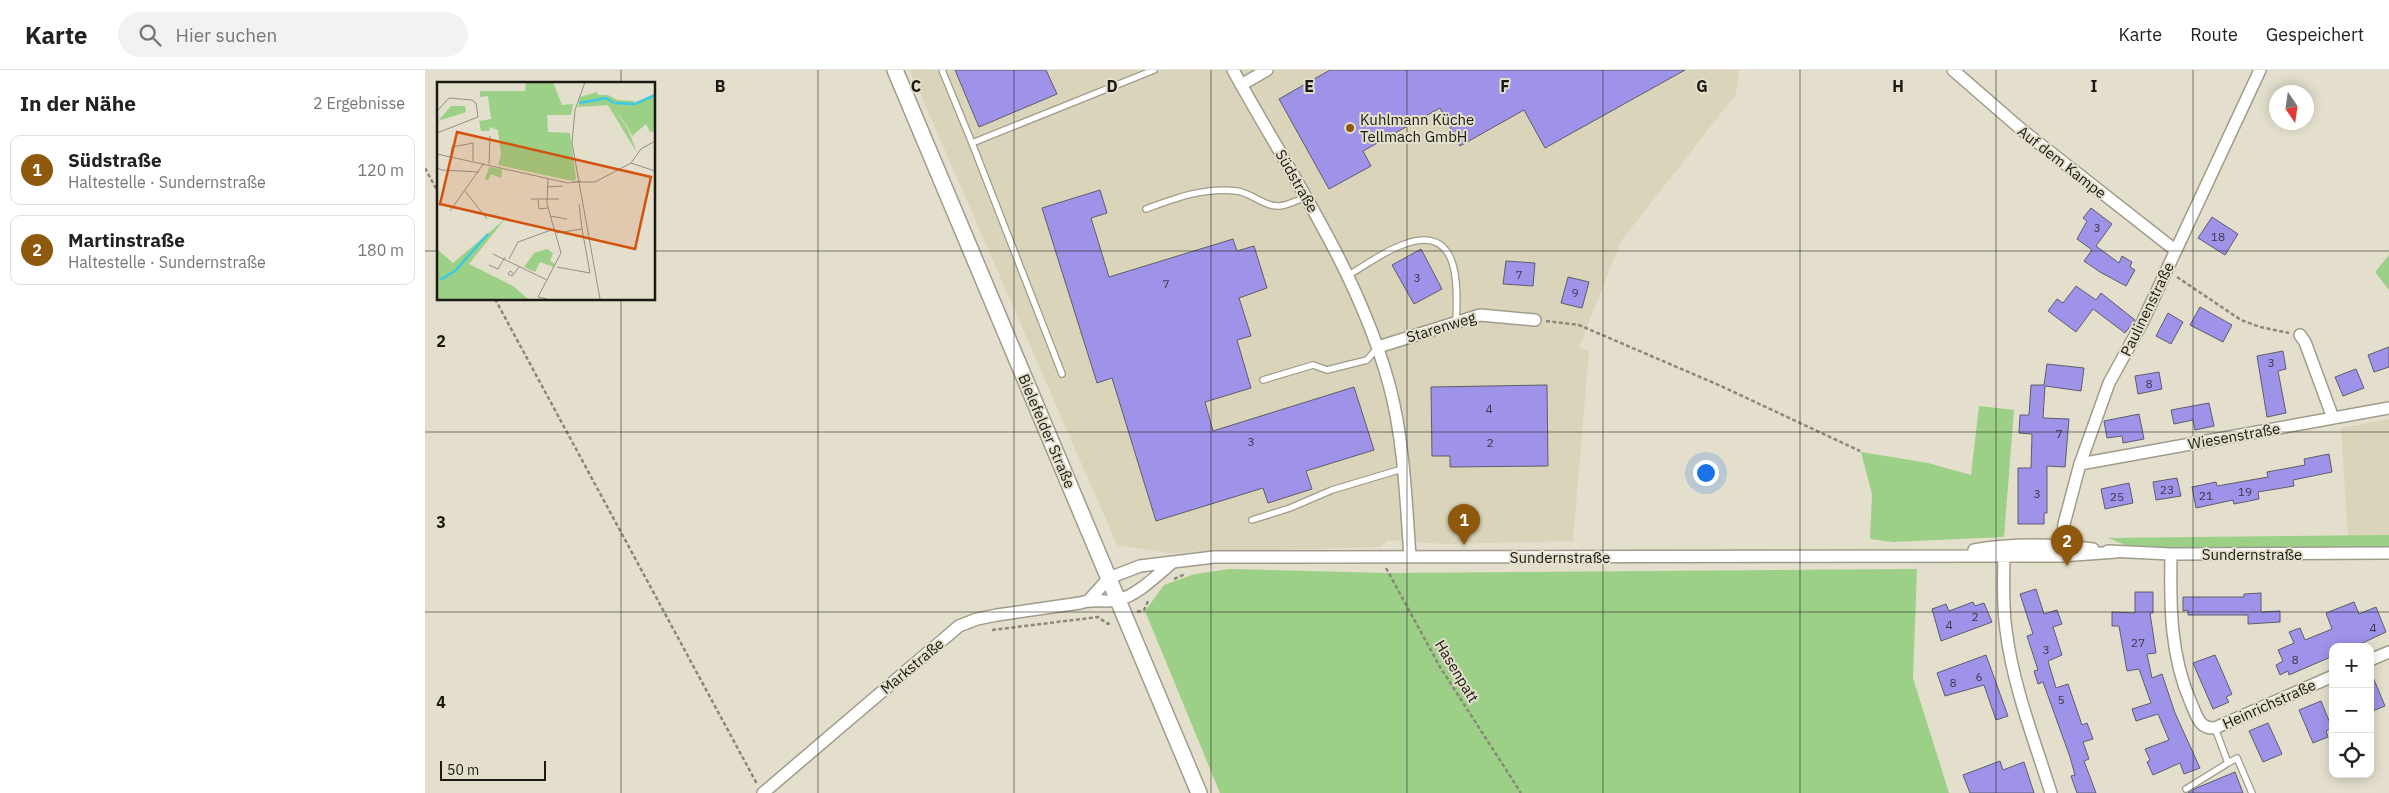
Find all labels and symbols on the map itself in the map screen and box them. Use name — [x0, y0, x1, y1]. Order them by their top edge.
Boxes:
text: B — [715, 76, 726, 96]
text: C — [911, 76, 921, 96]
text: D — [1106, 76, 1118, 96]
text: E — [1304, 76, 1314, 96]
text: F — [1500, 76, 1510, 96]
text: G — [1696, 76, 1708, 96]
text: H — [1892, 76, 1904, 96]
text: I — [2091, 76, 2098, 96]
inset map — [437, 82, 655, 300]
north arrow — [2269, 85, 2314, 130]
place label: Kuhlmann Küche Tellmach GmbH — [1360, 110, 1474, 146]
street label: Auf dem Kampe — [2014, 121, 2110, 203]
marker: Kuhlmann Küche Tellmach GmbH — [1344, 122, 1356, 134]
street label: Südstraße — [1271, 146, 1323, 216]
house number: 3 — [2093, 220, 2101, 235]
house number: 18 — [2211, 229, 2225, 244]
street label: Paulinenstraße — [2116, 259, 2178, 359]
house number: 7 — [1515, 267, 1523, 282]
house number: 3 — [1413, 270, 1421, 285]
house number: 7 — [1162, 276, 1170, 291]
house number: 9 — [1571, 285, 1579, 300]
street label: Starenweg — [1404, 307, 1478, 347]
text: 2 — [436, 331, 446, 351]
house number: 3 — [2267, 355, 2275, 370]
street label: Bielefelder Straße — [1014, 371, 1080, 491]
house number: 8 — [2145, 376, 2153, 391]
house number: 4 — [1485, 401, 1493, 416]
street label: Wiesenstraße — [2186, 419, 2282, 453]
house number: 7 — [2055, 426, 2063, 441]
house number: 3 — [1247, 434, 1255, 449]
house number: 2 — [1486, 435, 1494, 450]
your location — [1693, 460, 1719, 486]
house number: 23 — [2160, 482, 2174, 497]
house number: 19 — [2238, 484, 2252, 499]
house number: 3 — [2033, 486, 2041, 501]
house number: 21 — [2199, 488, 2213, 503]
house number: 25 — [2110, 489, 2124, 504]
pin: 1 — [1448, 504, 1480, 545]
text: 3 — [436, 512, 446, 532]
pin: 2 — [2051, 525, 2083, 566]
street label: Sundernstraße — [2202, 545, 2302, 564]
street label: Sundernstraße — [1510, 548, 1610, 567]
house number: 2 — [1971, 609, 1979, 624]
house number: 4 — [1945, 617, 1953, 632]
house number: 4 — [2369, 620, 2377, 635]
street label: Markstraße — [876, 634, 948, 698]
house number: 27 — [2131, 635, 2145, 650]
street label: Hasenpatt — [1431, 636, 1483, 706]
house number: 3 — [2042, 642, 2050, 657]
house number: 8 — [2291, 652, 2299, 667]
house number: 6 — [1975, 669, 1983, 684]
house number: 8 — [1949, 675, 1957, 690]
street label: Heinrichstraße — [2219, 675, 2319, 733]
text: 4 — [436, 692, 446, 712]
house number: 5 — [2057, 692, 2065, 707]
scale bar — [440, 758, 546, 781]

